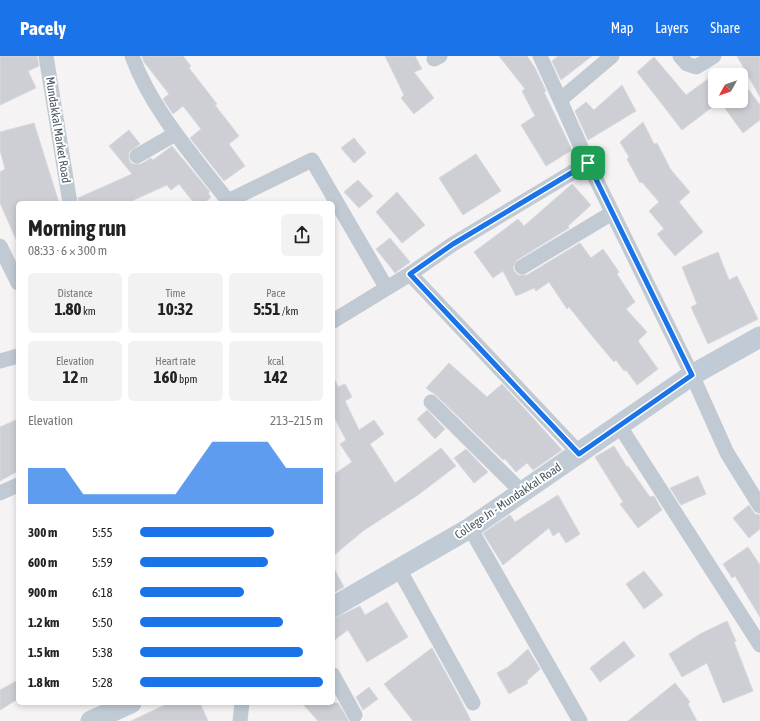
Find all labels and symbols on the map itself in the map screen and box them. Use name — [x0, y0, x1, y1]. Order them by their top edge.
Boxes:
north arrow — [708, 68, 748, 108]
street label: Mundakkal Market Road — [43, 76, 73, 184]
pin — [571, 146, 605, 180]
street label: College Jn - Mundakkal Road — [452, 460, 564, 542]

